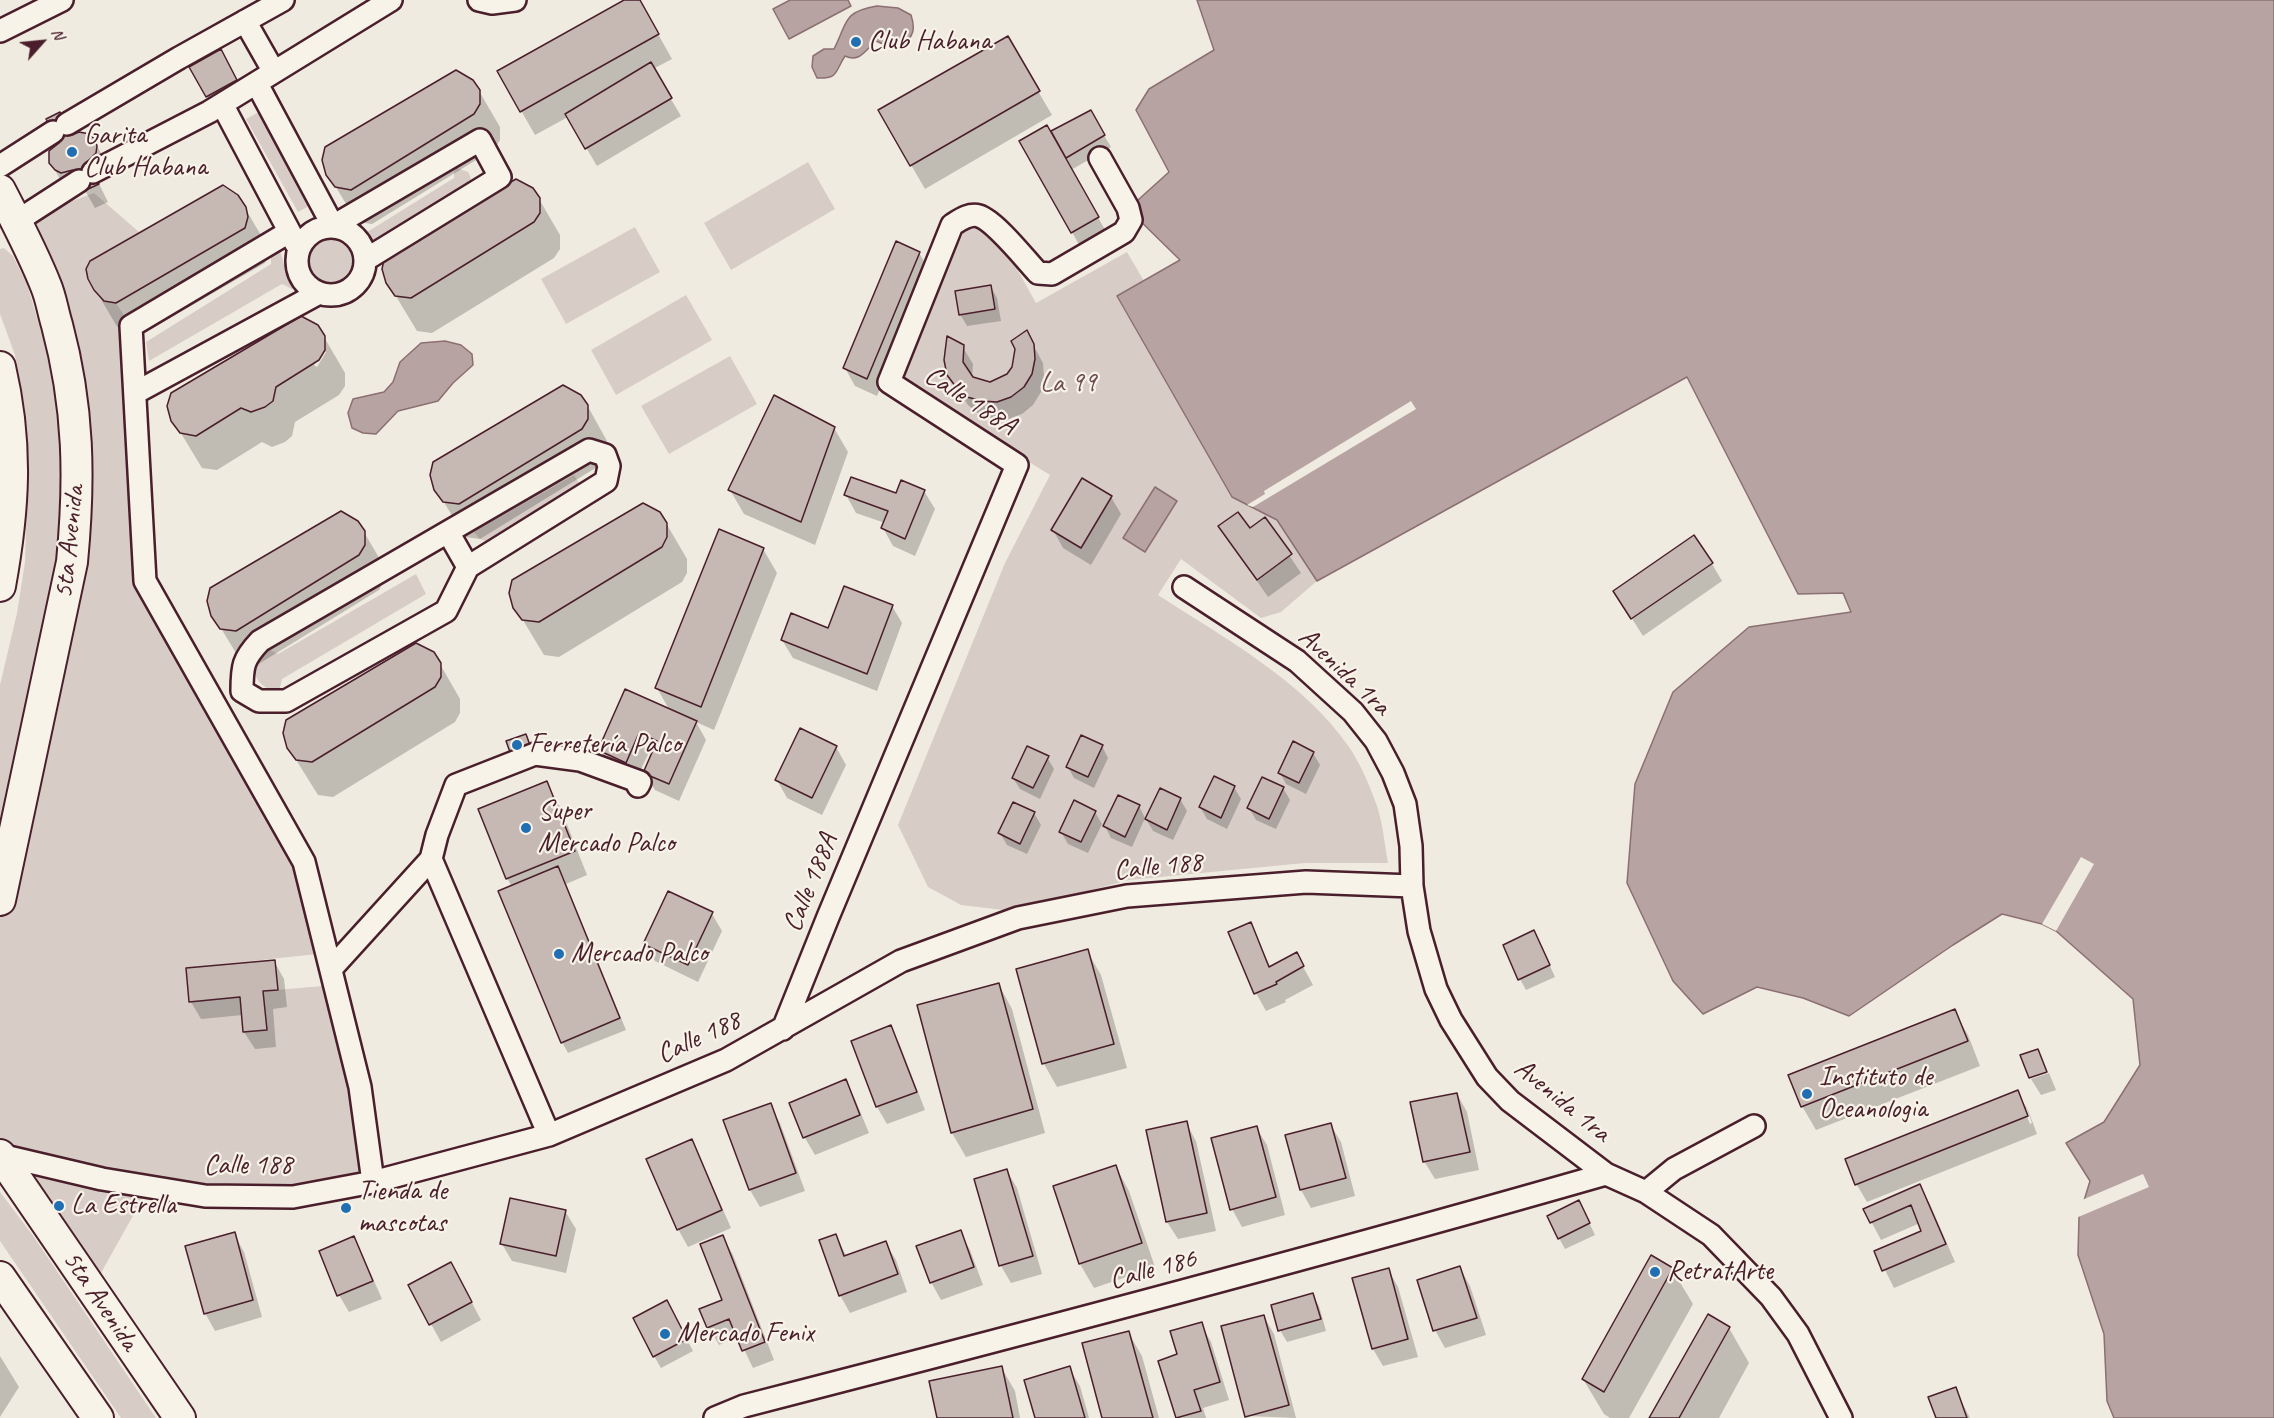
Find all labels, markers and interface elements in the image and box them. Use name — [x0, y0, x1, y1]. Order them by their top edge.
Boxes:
north arrow — [12, 12, 72, 72]
text: N — [47, 25, 69, 43]
place label: Club Habana — [868, 25, 991, 59]
marker: Club Habana — [849, 35, 863, 49]
place label: Garita Club Habana — [84, 119, 207, 185]
marker: Garita Club Habana — [65, 145, 79, 159]
street label: Calle 188A — [918, 359, 1022, 443]
park label: La 99 — [1040, 367, 1096, 401]
street label: 5ta Avenida — [47, 484, 93, 600]
street label: Avenida 1ra — [1291, 621, 1397, 723]
place label: Ferretería Palco — [529, 728, 681, 762]
marker: Ferretería Palco — [510, 738, 524, 752]
place label: Super Mercado Palco — [538, 795, 675, 861]
marker: Super Mercado Palco — [519, 821, 533, 835]
street label: Calle 188A — [776, 829, 846, 937]
street label: Calle 188 — [1112, 846, 1204, 888]
place label: Mercado Palco — [571, 937, 708, 971]
marker: Mercado Palco — [552, 947, 566, 961]
street label: Calle 188 — [652, 1004, 746, 1072]
street label: Avenida 1ra — [1507, 1052, 1617, 1150]
place label: Instituto de Oceanologia — [1819, 1061, 1932, 1127]
marker: Instituto de Oceanologia — [1800, 1087, 1814, 1101]
street label: Calle 188 — [204, 1149, 292, 1183]
place label: Tienda de mascotas — [358, 1175, 447, 1241]
place label: La Estrella — [71, 1189, 176, 1223]
marker: La Estrella — [52, 1199, 66, 1213]
marker: Tienda de mascotas — [339, 1201, 353, 1215]
street label: Calle 186 — [1106, 1242, 1200, 1298]
street label: 5ta Avenida — [54, 1245, 146, 1357]
place label: RetratArte — [1667, 1255, 1773, 1289]
marker: RetratArte — [1648, 1265, 1662, 1279]
place label: Mercado Fenix — [677, 1317, 814, 1351]
marker: Mercado Fenix — [658, 1327, 672, 1341]

